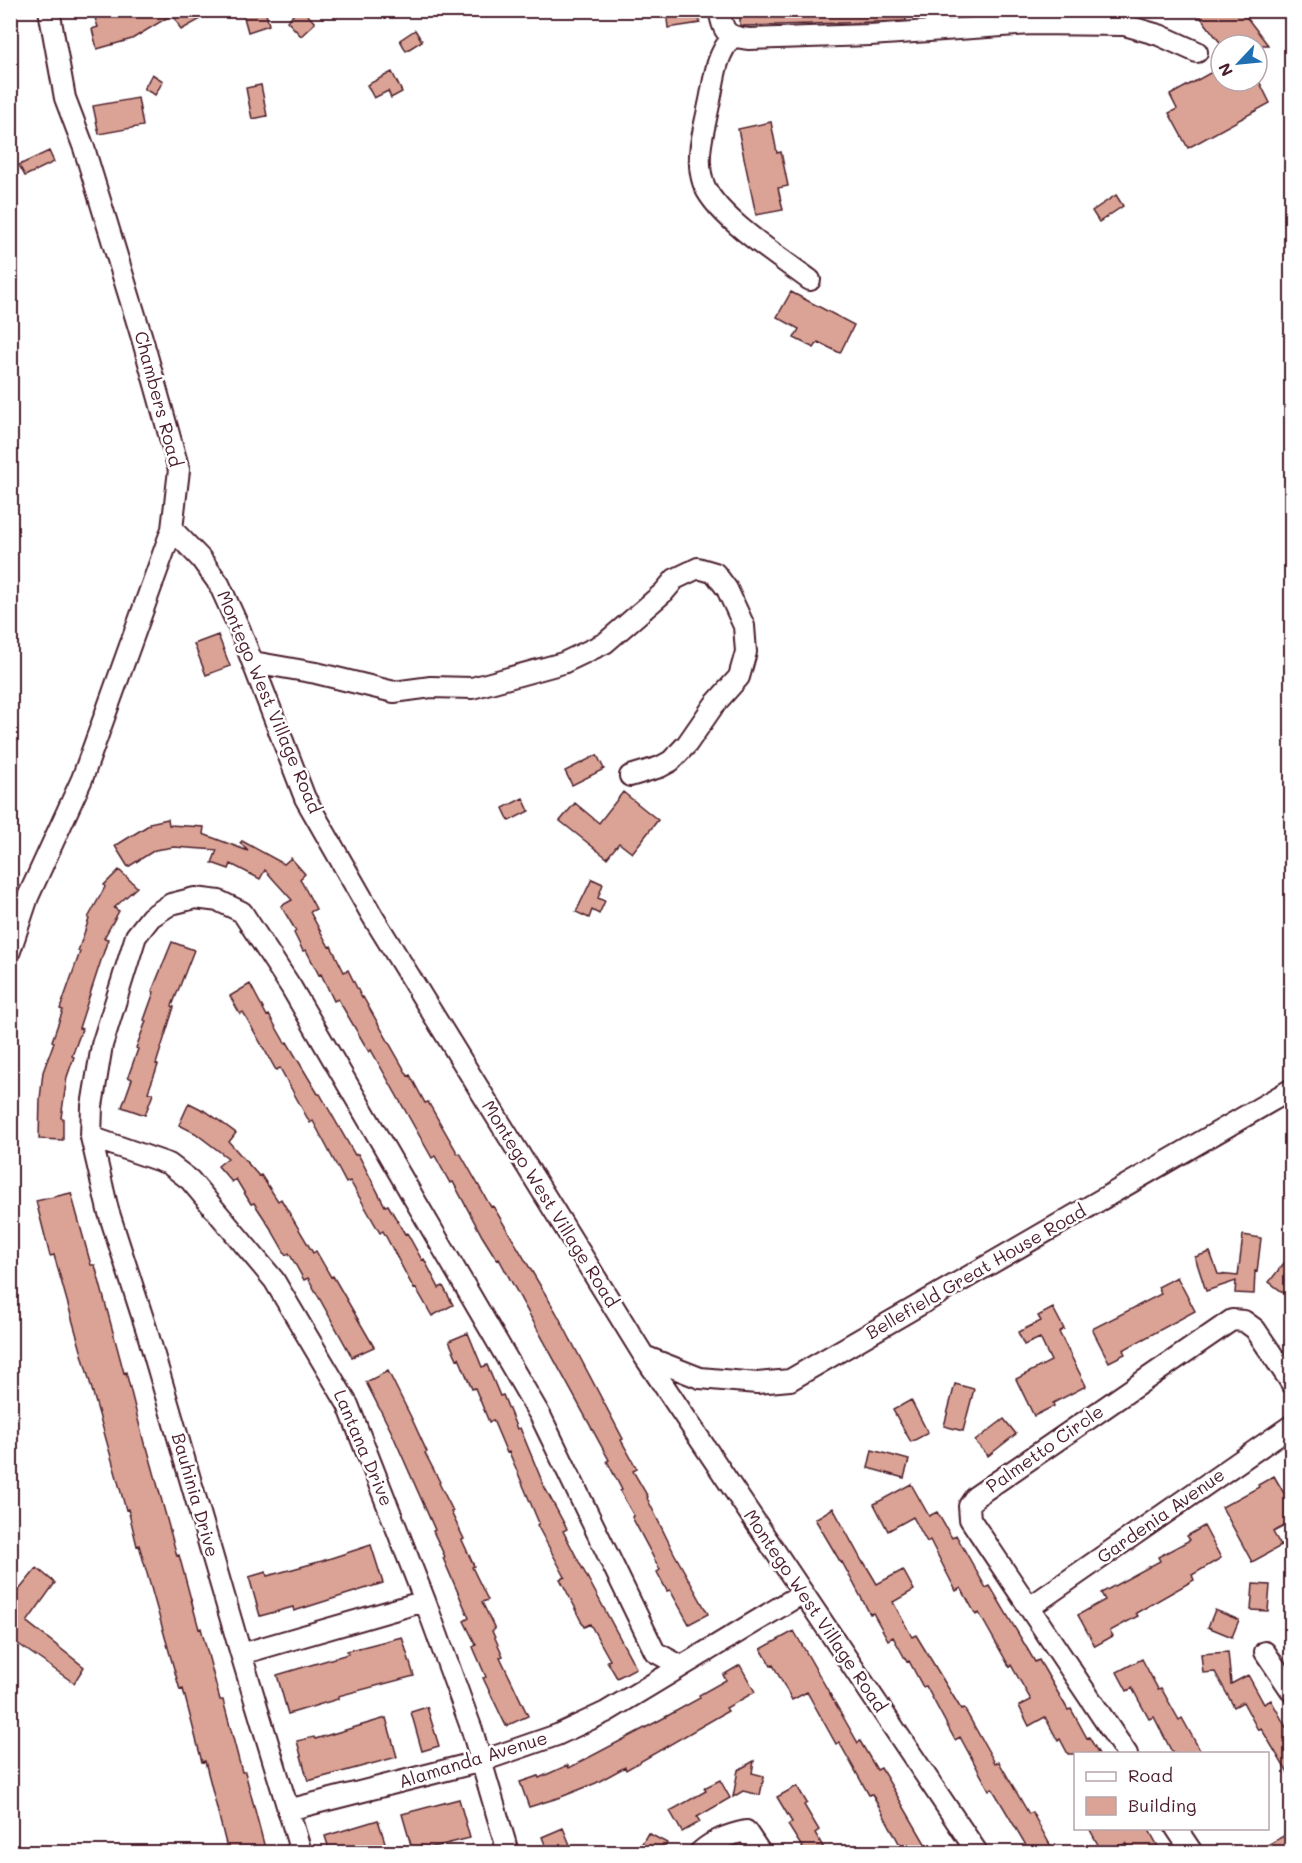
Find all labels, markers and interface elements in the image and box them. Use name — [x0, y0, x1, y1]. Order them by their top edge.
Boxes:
north arrow — [1209, 33, 1269, 93]
text: N — [1213, 60, 1237, 80]
street label: Chambers Road — [129, 328, 189, 469]
street label: Montego West Village Road — [212, 587, 328, 817]
street label: Montego West Village Road — [477, 1095, 625, 1312]
street label: Bellefield Great House Road — [861, 1198, 1090, 1344]
street label: Lantana Drive — [329, 1386, 399, 1510]
street label: Palmetto Circle — [981, 1399, 1108, 1498]
street label: Bauhinia Drive — [167, 1430, 225, 1560]
street label: Gardenia Avenue — [1092, 1462, 1229, 1568]
street label: Montego West Village Road — [739, 1504, 893, 1717]
street label: Alamanda Avenue — [395, 1725, 550, 1793]
legend — [1074, 1752, 1269, 1830]
text: Road — [1128, 1763, 1173, 1787]
text: Building — [1128, 1793, 1196, 1817]

